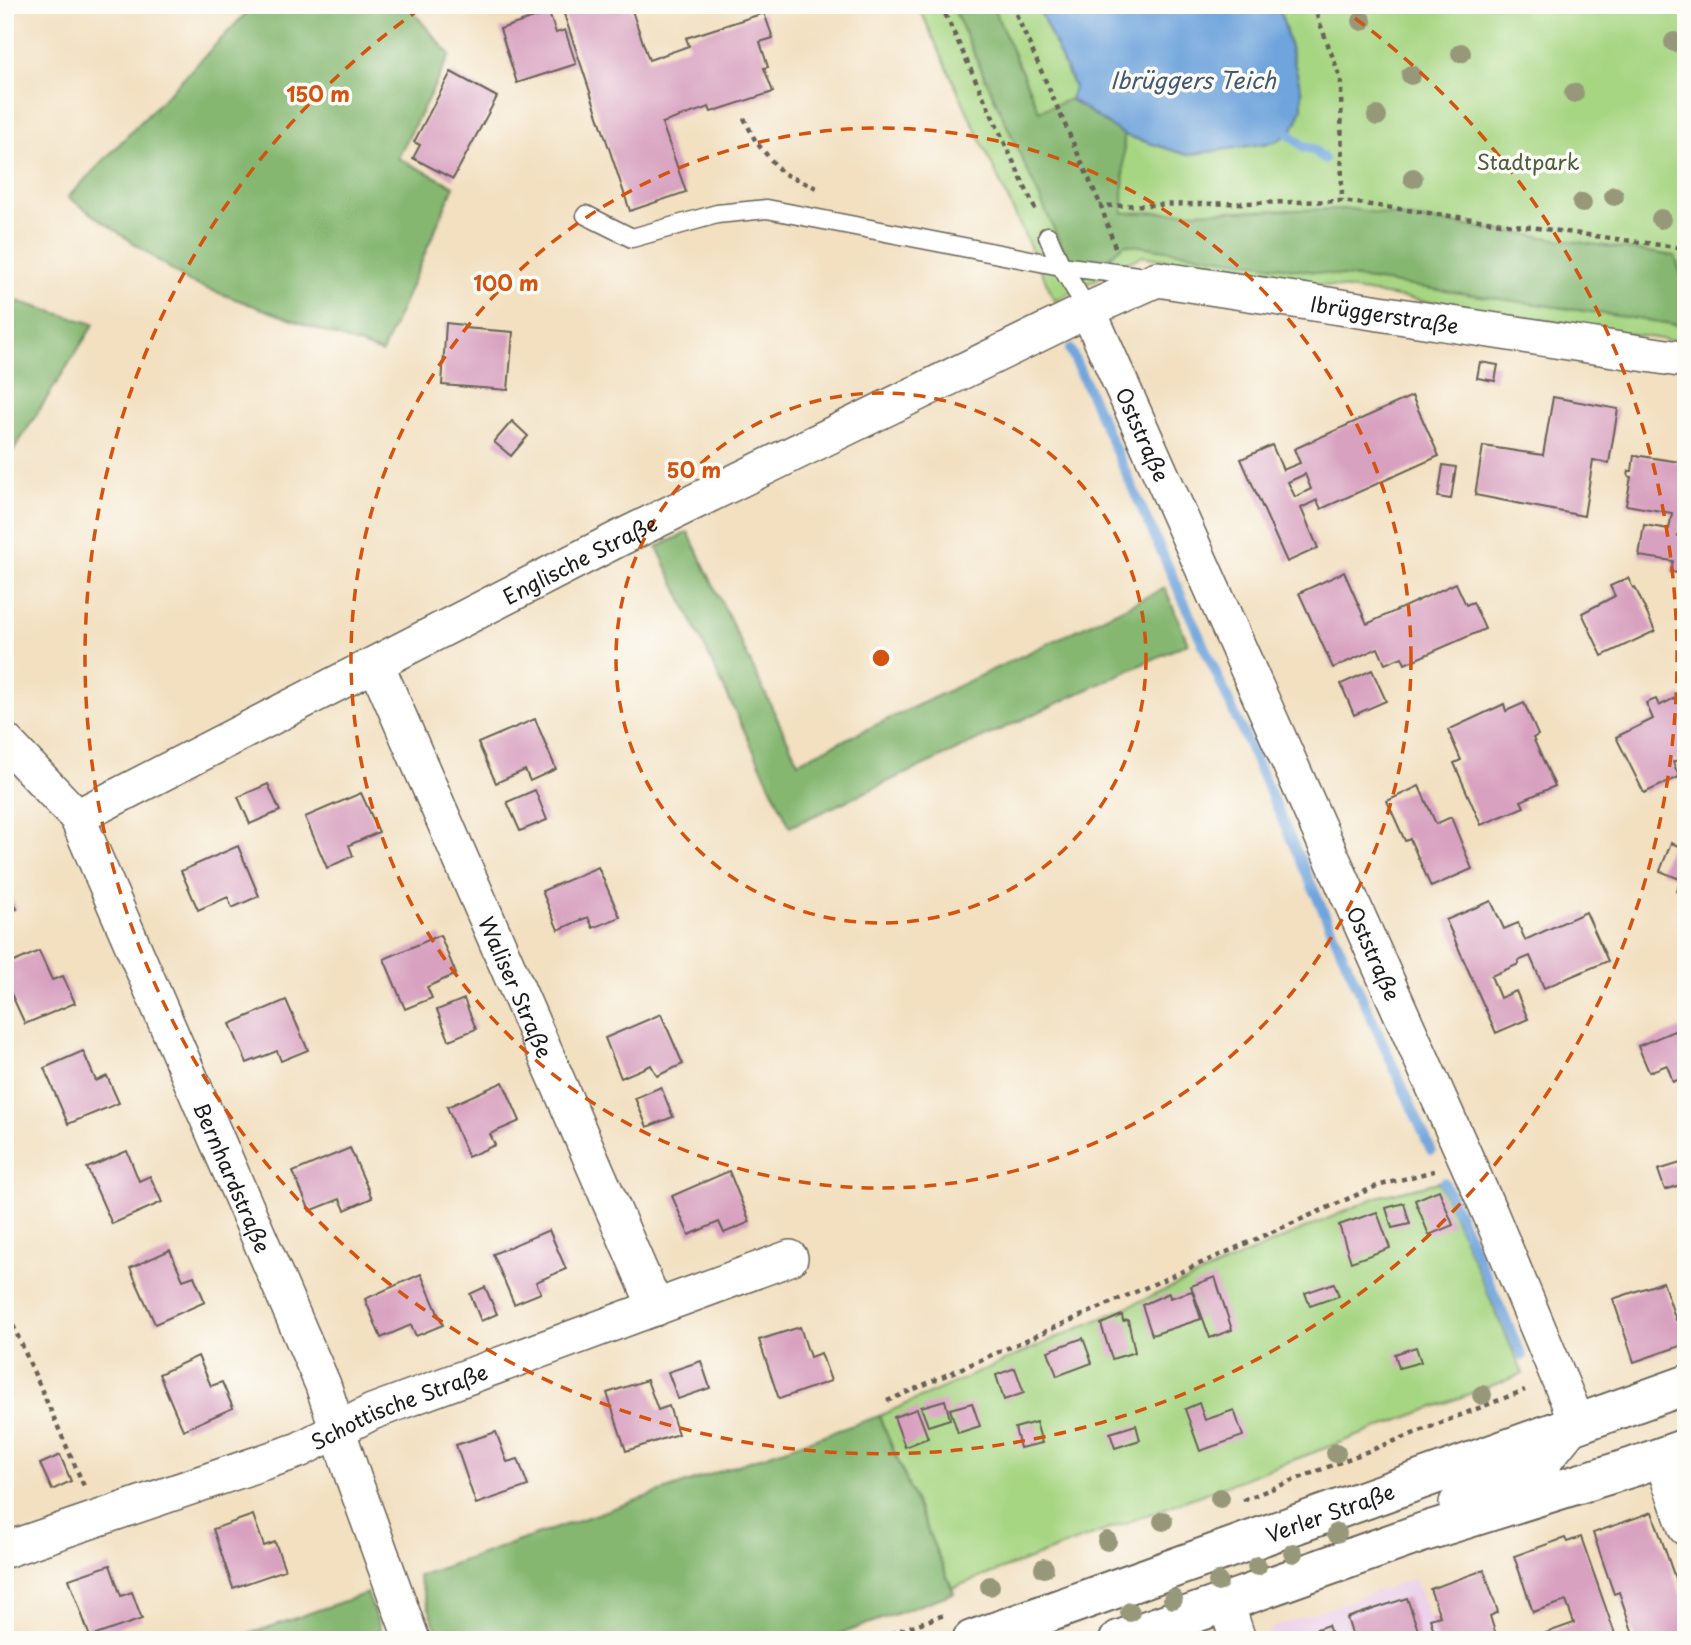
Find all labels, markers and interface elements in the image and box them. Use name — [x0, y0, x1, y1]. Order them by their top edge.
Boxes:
water label: Ibrüggers Teich — [1110, 62, 1276, 97]
text: 150 m — [286, 77, 350, 109]
park label: Stadtpark — [1477, 145, 1580, 177]
text: 100 m — [473, 266, 539, 298]
street label: Ibrüggerstraße — [1308, 287, 1461, 341]
street label: Oststraße — [1108, 382, 1178, 487]
text: 50 m — [667, 453, 721, 485]
street label: Englische Straße — [497, 506, 662, 612]
centre of rings — [869, 646, 893, 670]
street label: Oststraße — [1339, 901, 1409, 1006]
street label: Waliser Straße — [471, 911, 561, 1063]
street label: Bernhardstraße — [186, 1096, 280, 1258]
street label: Schottische Straße — [305, 1355, 492, 1457]
street label: Verler Straße — [1261, 1474, 1399, 1550]

